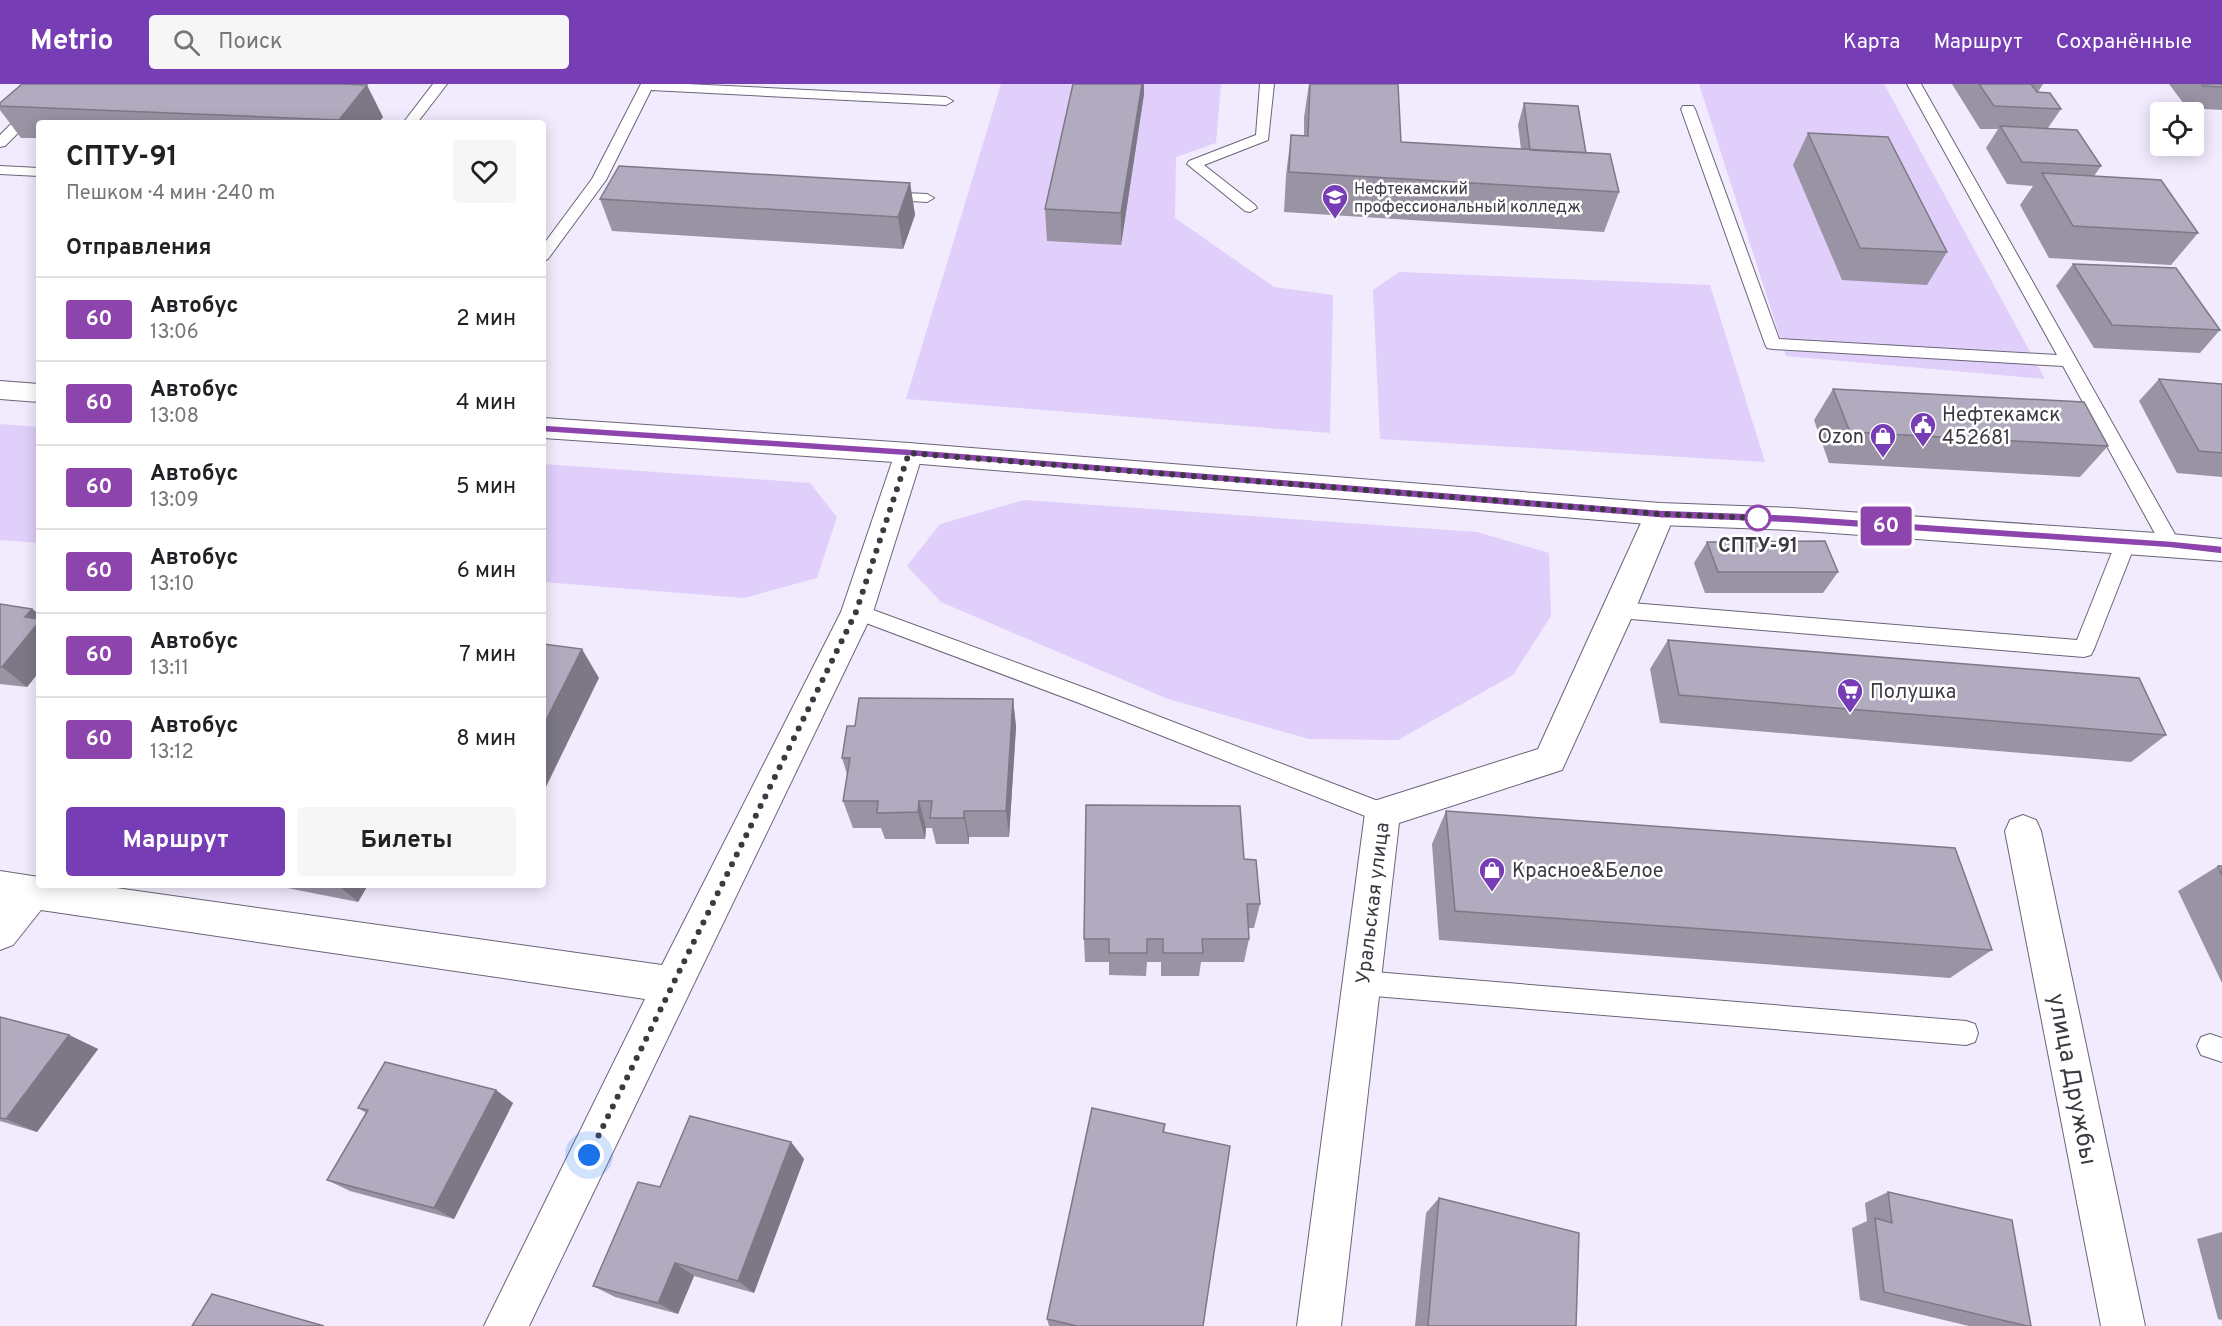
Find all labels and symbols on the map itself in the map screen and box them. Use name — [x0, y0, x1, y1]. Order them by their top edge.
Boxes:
place label: Нефтекамский профессиональный колледж — [1354, 180, 1581, 218]
school or university icon: Нефтекамский профессиональный колледж — [1320, 182, 1350, 220]
place label: Нефтекамск 452681 — [1942, 403, 2061, 452]
public building icon: Нефтекамск 452681 — [1908, 410, 1938, 448]
shop icon: Ozon — [1868, 421, 1898, 459]
place label: Ozon — [1818, 425, 1864, 451]
marker: СПТУ-91 — [1745, 505, 1771, 531]
line badge: 60 — [1859, 506, 1913, 546]
place label: СПТУ-91 — [1718, 534, 1798, 560]
supermarket icon: Полушка — [1835, 676, 1865, 714]
place label: Полушка — [1870, 680, 1956, 706]
street label: Уральская улица — [1351, 821, 1397, 986]
shop icon: Красное&Белое — [1477, 855, 1507, 893]
place label: Красное&Белое — [1512, 859, 1664, 885]
street label: улица Дружбы — [2040, 991, 2102, 1168]
your location — [574, 1140, 604, 1170]

